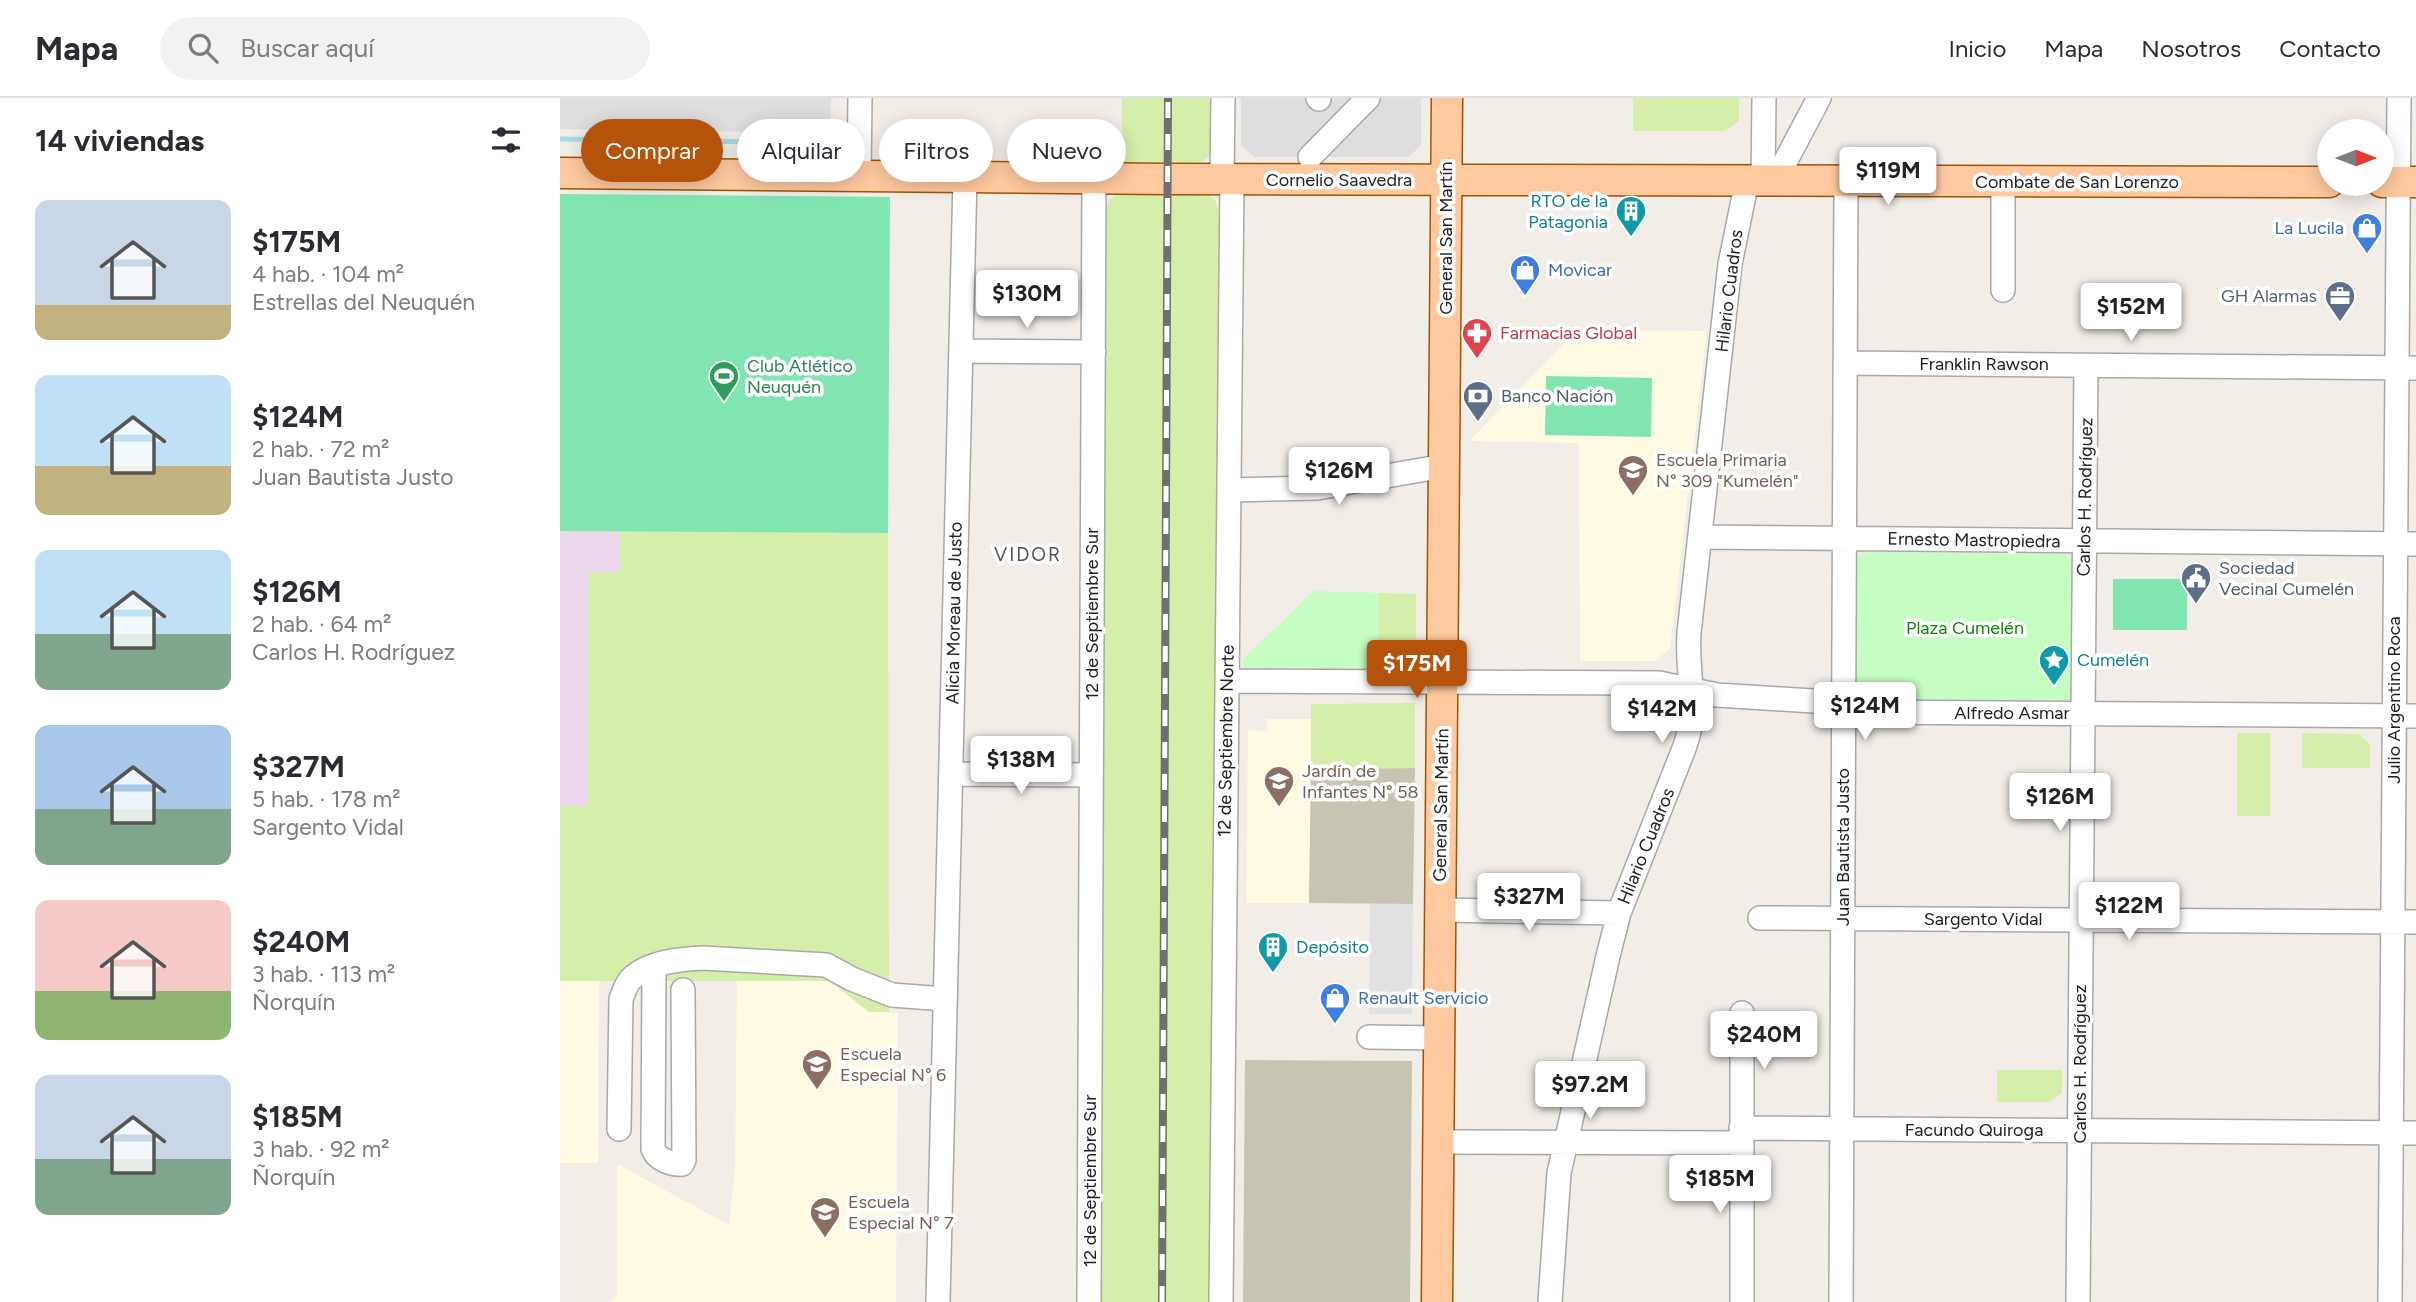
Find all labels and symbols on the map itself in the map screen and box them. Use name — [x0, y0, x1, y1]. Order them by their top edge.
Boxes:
north arrow — [2317, 119, 2394, 196]
pin: $119M — [1839, 148, 1937, 207]
street label: General San Martín — [1435, 161, 1457, 315]
street label: Cornelio Saavedra — [1266, 169, 1412, 191]
street label: Combate de San Lorenzo — [1975, 171, 2179, 193]
place label: RTO de la Patagonia — [1528, 190, 1608, 233]
building icon: RTO de la Patagonia — [1614, 194, 1648, 238]
shop icon: La Lucila — [2350, 211, 2384, 255]
place label: La Lucila — [2275, 217, 2344, 239]
street label: Hilario Cuadros — [1711, 228, 1747, 354]
shop icon: Movicar — [1508, 253, 1542, 297]
place label: Movicar — [1548, 259, 1612, 281]
pin: $130M — [978, 271, 1076, 330]
office icon: GH Alarmas — [2323, 279, 2357, 323]
pin: $152M — [2082, 284, 2180, 343]
place label: GH Alarmas — [2221, 285, 2317, 307]
pharmacy icon: Farmacias Global — [1460, 316, 1494, 360]
place label: Farmacias Global — [1500, 322, 1637, 344]
street label: Franklin Rawson — [1919, 353, 2049, 375]
place label: Club Atlético Neuquén — [747, 355, 853, 398]
sports icon: Club Atlético Neuquén — [707, 359, 741, 403]
bank icon: Banco Nación — [1461, 379, 1495, 423]
place label: Banco Nación — [1501, 385, 1613, 407]
street label: Carlos H. Rodríguez — [2073, 417, 2097, 577]
pin: $126M — [1290, 448, 1388, 507]
place label: Escuela Primaria N° 309 "Kumelén" — [1656, 449, 1799, 492]
school or university icon: Escuela Primaria N° 309 "Kumelén" — [1616, 453, 1650, 497]
street label: Alicia Moreau de Justo — [941, 521, 967, 705]
street label: Ernesto Mastropiedra — [1887, 527, 2061, 553]
street label: 12 de Septiembre Sur — [1081, 528, 1103, 700]
district label: VIDOR — [994, 543, 1062, 566]
place label: Sociedad Vecinal Cumelén — [2219, 557, 2354, 600]
public building icon: Sociedad Vecinal Cumelén — [2179, 561, 2213, 605]
street label: Julio Argentino Roca — [2383, 616, 2405, 784]
park label: Plaza Cumelén — [1906, 617, 2024, 639]
pin: $175M — [1368, 640, 1466, 700]
place icon: Cumelén — [2037, 643, 2071, 687]
street label: 12 de Septiembre Norte — [1213, 644, 1239, 837]
place label: Cumelén — [2077, 649, 2149, 671]
pin: $124M — [1816, 682, 1914, 742]
pin: $142M — [1613, 686, 1711, 745]
street label: Alfredo Asmar — [1954, 702, 2070, 724]
street label: General San Martín — [1429, 728, 1453, 882]
pin: $138M — [972, 736, 1070, 796]
place label: Jardín de Infantes N° 58 — [1302, 760, 1419, 803]
school or university icon: Jardín de Infantes N° 58 — [1262, 764, 1296, 808]
street label: Juan Bautista Justo — [1832, 768, 1854, 926]
pin: $126M — [2011, 774, 2109, 833]
street label: Hilario Cuadros — [1613, 785, 1679, 907]
pin: $327M — [1480, 874, 1578, 933]
pin: $122M — [2080, 882, 2178, 942]
street label: Sargento Vidal — [1924, 908, 2042, 930]
building icon: Depósito — [1256, 930, 1290, 974]
place label: Depósito — [1296, 936, 1369, 958]
shop icon: Renault Servicio — [1318, 981, 1352, 1025]
street label: Carlos H. Rodríguez — [2069, 984, 2091, 1143]
place label: Renault Servicio — [1358, 987, 1488, 1009]
pin: $240M — [1715, 1012, 1813, 1071]
place label: Escuela Especial N° 6 — [840, 1043, 946, 1086]
school or university icon: Escuela Especial N° 6 — [800, 1047, 834, 1091]
pin: $97.2M — [1533, 1062, 1647, 1121]
street label: 12 de Septiembre Sur — [1079, 1095, 1101, 1267]
street label: Facundo Quiroga — [1905, 1119, 2043, 1141]
pin: $185M — [1671, 1156, 1769, 1215]
place label: Escuela Especial N° 7 — [848, 1191, 954, 1234]
school or university icon: Escuela Especial N° 7 — [808, 1195, 842, 1239]

